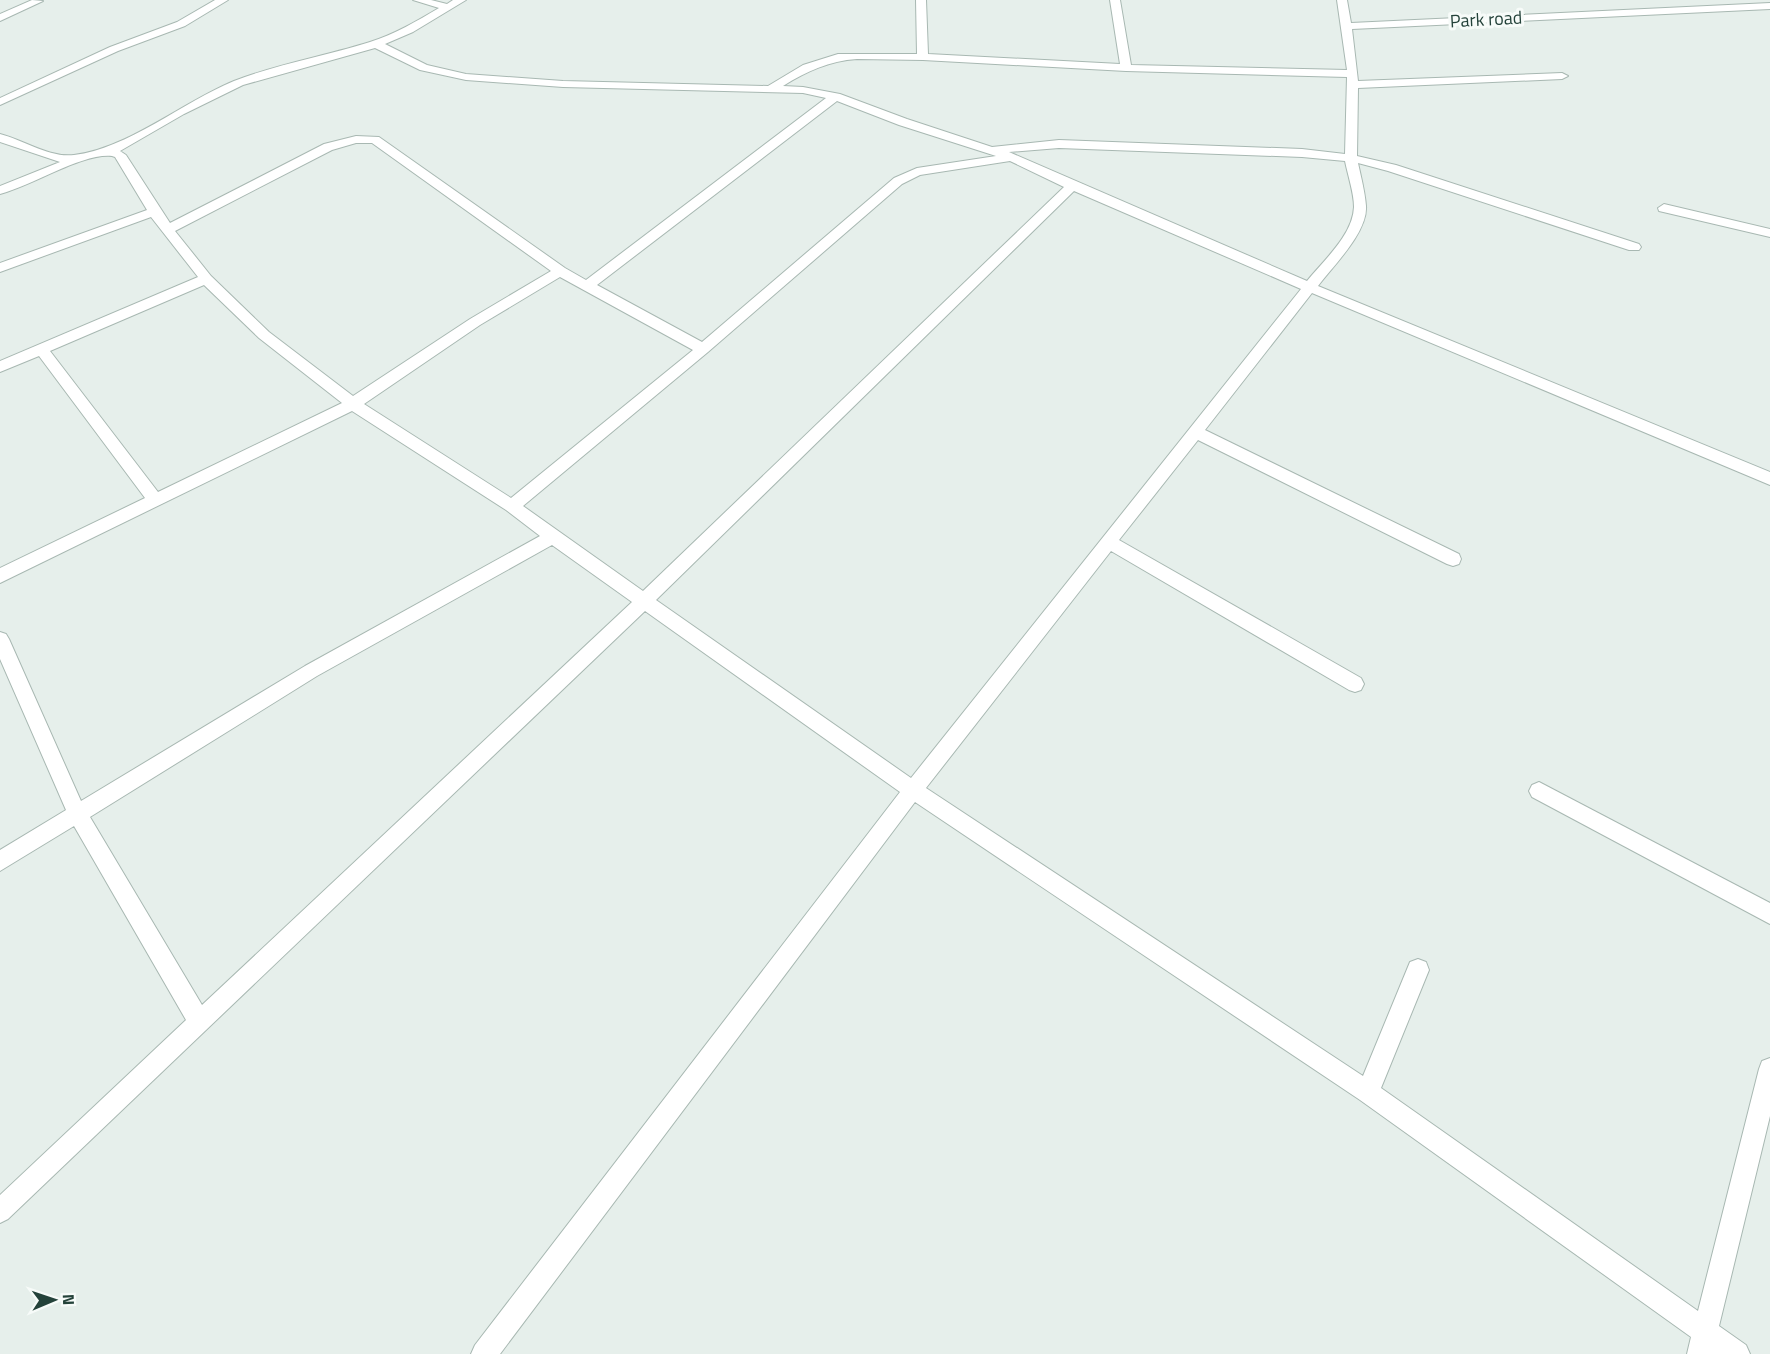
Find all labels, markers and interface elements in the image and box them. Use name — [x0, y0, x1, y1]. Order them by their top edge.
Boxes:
street label: Park road — [1449, 4, 1523, 34]
north arrow — [24, 1270, 84, 1330]
text: N — [57, 1294, 81, 1305]

